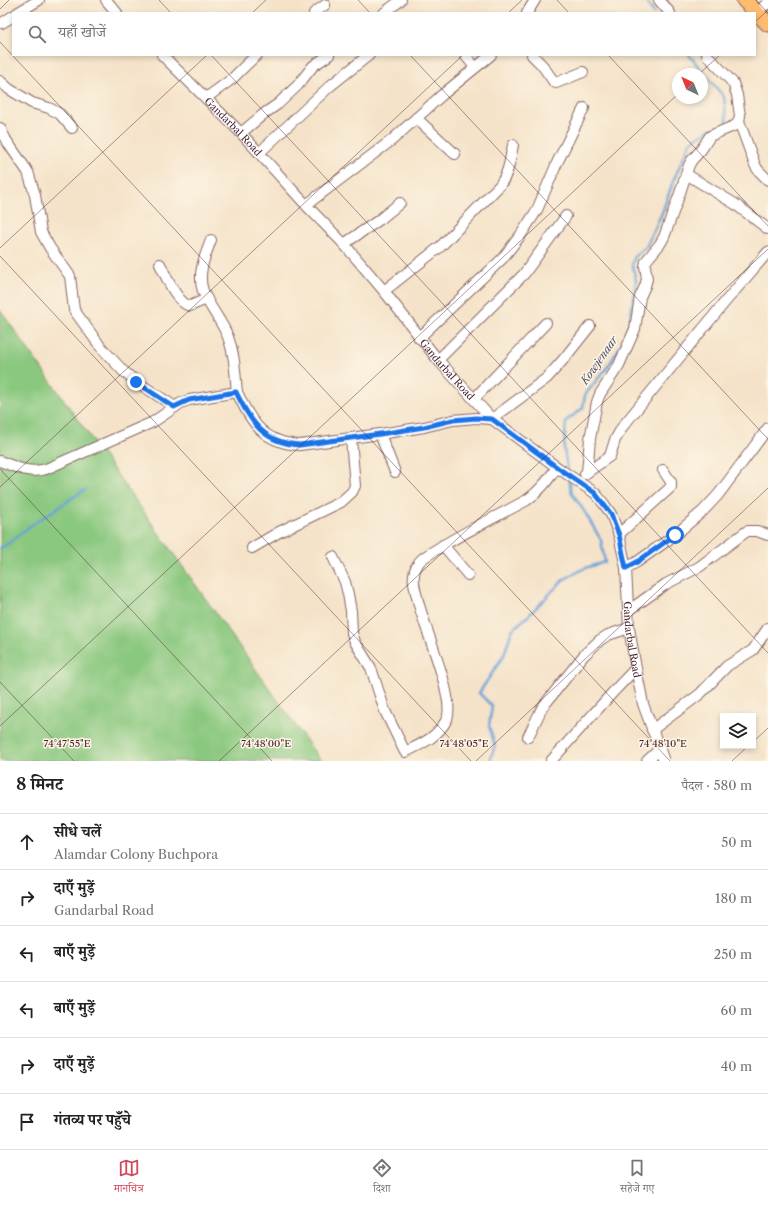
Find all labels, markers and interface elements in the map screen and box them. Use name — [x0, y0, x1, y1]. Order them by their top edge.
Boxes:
search box — [12, 12, 756, 56]
text: यहाँ खोजें — [58, 22, 106, 41]
icon: search — [26, 23, 48, 45]
north arrow — [672, 68, 708, 104]
street label: Gandarbal Road — [202, 94, 265, 158]
water label: Kowjenaar — [577, 332, 621, 388]
street label: Gandarbal Road — [417, 336, 478, 403]
route end — [127, 373, 145, 391]
route start — [666, 526, 684, 544]
street label: Gandarbal Road — [621, 601, 644, 679]
map controls — [720, 713, 756, 749]
button: layers — [720, 713, 756, 749]
text: 74°47'55"E — [43, 737, 91, 750]
text: 74°48'00"E — [241, 737, 291, 750]
text: 74°48'05"E — [439, 737, 489, 750]
text: 74°48'10"E — [639, 737, 687, 750]
text: 8 मिनट — [16, 774, 63, 794]
text: पैदल · 580 m — [682, 777, 752, 793]
text: सीधे चलें — [54, 822, 101, 841]
icon: ahead — [16, 831, 38, 853]
text: 50 m — [721, 834, 752, 850]
text: Alamdar Colony Buchpora — [54, 846, 218, 862]
text: दाएँ मुड़ें — [54, 878, 94, 897]
icon: right — [16, 887, 38, 909]
text: 180 m — [715, 890, 752, 906]
text: Gandarbal Road — [54, 902, 154, 918]
text: बाएँ मुड़ें — [54, 942, 95, 961]
icon: left — [16, 943, 38, 965]
text: 250 m — [714, 946, 752, 962]
text: बाएँ मुड़ें — [54, 998, 95, 1017]
icon: left — [16, 999, 38, 1021]
text: 60 m — [721, 1002, 752, 1018]
text: दाएँ मुड़ें — [54, 1054, 94, 1073]
icon: right — [16, 1055, 38, 1077]
text: 40 m — [721, 1058, 752, 1074]
text: गंतव्य पर पहुँचे — [54, 1110, 131, 1129]
icon: arrive — [16, 1111, 38, 1133]
tab: मानचित्र — [114, 1157, 143, 1199]
tab: दिशा — [371, 1157, 393, 1199]
tab: सहेजे गए — [620, 1157, 654, 1199]

